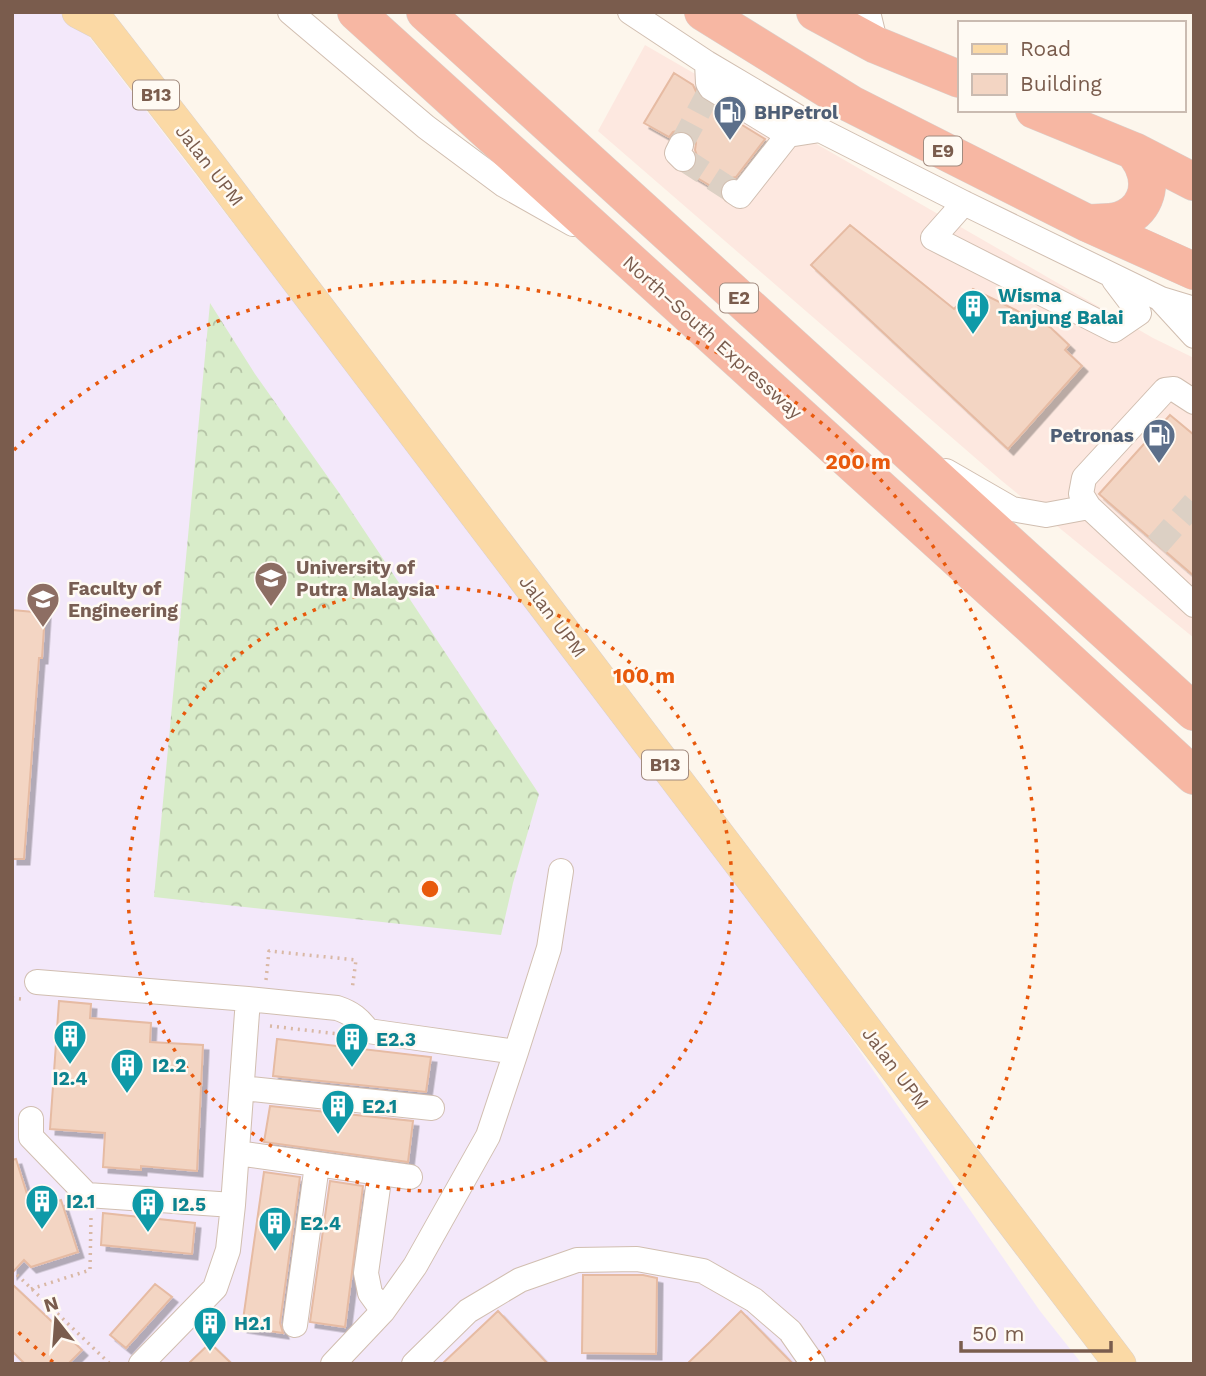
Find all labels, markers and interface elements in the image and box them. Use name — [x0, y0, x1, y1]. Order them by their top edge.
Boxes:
legend — [958, 21, 1185, 112]
text: Road — [1020, 36, 1071, 61]
text: Building — [1020, 71, 1102, 96]
road number: B13 — [133, 80, 179, 110]
fuel station icon: BHPetrol — [711, 93, 749, 142]
place label: BHPetrol — [754, 101, 839, 124]
street label: Jalan UPM — [171, 120, 249, 211]
road number: E9 — [924, 136, 962, 166]
street label: North–South Expressway — [618, 251, 807, 424]
road number: E2 — [720, 284, 758, 312]
place label: Wisma Tanjung Balai — [998, 284, 1124, 329]
building icon: Wisma Tanjung Balai — [954, 287, 992, 336]
fuel station icon: Petronas — [1140, 416, 1178, 465]
place label: Petronas — [1050, 424, 1134, 447]
text: 200 m — [825, 449, 891, 474]
place label: University of Putra Malaysia — [296, 556, 435, 601]
school or university icon: University of Putra Malaysia — [252, 559, 290, 608]
street label: Jalan UPM — [514, 571, 591, 662]
place label: Faculty of Engineering — [68, 577, 178, 622]
school or university icon: Faculty of Engineering — [24, 580, 62, 629]
text: 100 m — [613, 663, 675, 688]
road number: B13 — [642, 750, 688, 780]
centre of rings — [418, 877, 442, 901]
building icon: I2.4 — [51, 1017, 89, 1066]
building icon: E2.3 — [333, 1020, 371, 1069]
street label: Jalan UPM — [857, 1023, 934, 1114]
place label: E2.3 — [376, 1028, 416, 1051]
building icon: I2.2 — [108, 1046, 146, 1095]
place label: I2.2 — [152, 1054, 186, 1077]
place label: I2.4 — [52, 1067, 88, 1090]
building icon: E2.1 — [319, 1087, 357, 1136]
place label: E2.1 — [362, 1095, 397, 1118]
building icon: I2.1 — [23, 1182, 61, 1231]
building icon: I2.5 — [129, 1185, 167, 1234]
place label: I2.1 — [66, 1190, 95, 1213]
place label: I2.5 — [172, 1193, 206, 1216]
building icon: E2.4 — [256, 1204, 294, 1253]
place label: E2.4 — [300, 1212, 341, 1235]
north arrow — [21, 1285, 91, 1355]
text: N — [41, 1291, 61, 1317]
building icon: H2.1 — [191, 1304, 229, 1353]
scale bar — [961, 1310, 1112, 1354]
place label: H2.1 — [234, 1312, 271, 1335]
text: 50 m — [972, 1321, 1024, 1346]

